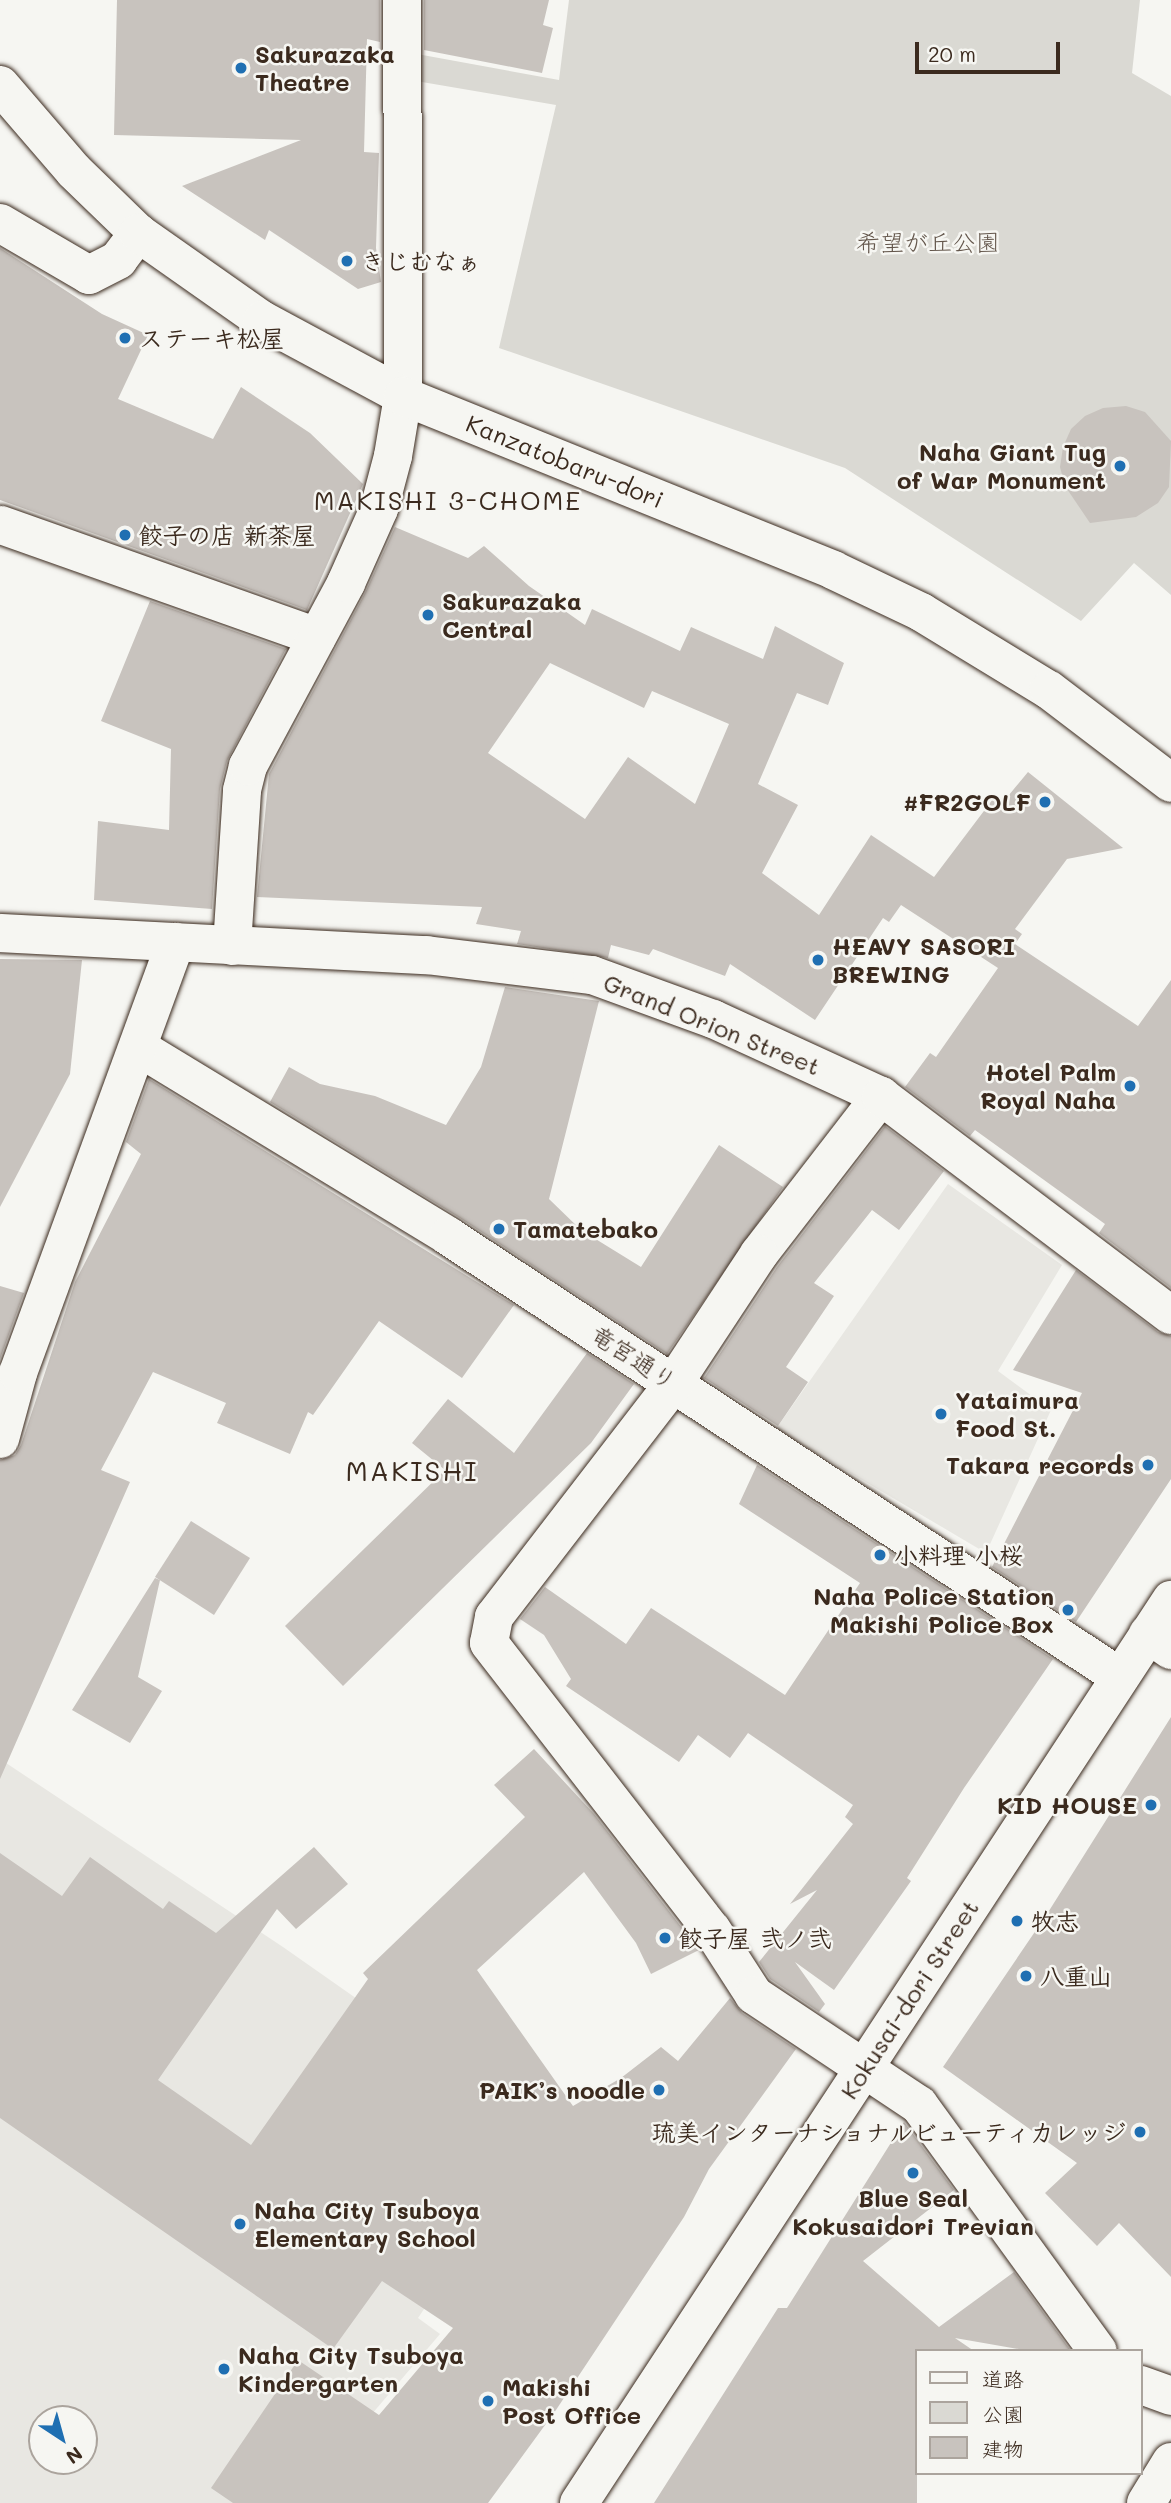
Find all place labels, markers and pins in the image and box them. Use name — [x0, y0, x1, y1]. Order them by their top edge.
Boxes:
place label: Sakurazaka Theatre — [255, 40, 395, 96]
marker: Sakurazaka Theatre — [233, 60, 249, 76]
place label: きじむなぁ — [361, 247, 481, 275]
marker: きじむなぁ — [339, 253, 355, 269]
place label: ステーキ松屋 — [139, 324, 283, 352]
marker: ステーキ松屋 — [117, 330, 133, 346]
place label: Naha Giant Tug of War Monument — [897, 438, 1106, 494]
marker: Naha Giant Tug of War Monument — [1112, 458, 1128, 474]
place label: 餃子の店 新茶屋 — [139, 521, 316, 549]
marker: 餃子の店 新茶屋 — [117, 527, 133, 543]
place label: Sakurazaka Central — [442, 587, 582, 643]
marker: Sakurazaka Central — [420, 607, 436, 623]
place label: #FR2GOLF — [903, 788, 1031, 816]
marker: #FR2GOLF — [1037, 794, 1053, 810]
place label: HEAVY SASORI BREWING — [832, 932, 1015, 988]
marker: HEAVY SASORI BREWING — [810, 952, 826, 968]
place label: Hotel Palm Royal Naha — [980, 1058, 1116, 1114]
marker: Hotel Palm Royal Naha — [1122, 1078, 1138, 1094]
place label: Tamatebako — [513, 1215, 658, 1243]
marker: Tamatebako — [491, 1221, 507, 1237]
place label: Yataimura Food St. — [955, 1386, 1079, 1442]
marker: Yataimura Food St. — [933, 1406, 949, 1422]
place label: Takara records — [946, 1451, 1134, 1479]
marker: Takara records — [1140, 1457, 1156, 1473]
place label: 小料理 小桜 — [894, 1541, 1023, 1569]
marker: 小料理 小桜 — [872, 1547, 888, 1563]
place label: Naha Police Station Makishi Police Box — [813, 1582, 1054, 1638]
marker: Naha Police Station Makishi Police Box — [1060, 1602, 1076, 1618]
place label: KID HOUSE — [997, 1791, 1137, 1819]
marker: KID HOUSE — [1143, 1797, 1159, 1813]
place label: 牧志 — [1031, 1907, 1079, 1935]
marker: 牧志 — [1009, 1913, 1025, 1929]
place label: 餃子屋 弐ノ弐 — [679, 1924, 832, 1952]
marker: 餃子屋 弐ノ弐 — [657, 1930, 673, 1946]
place label: 八重山 — [1040, 1962, 1112, 1990]
marker: 八重山 — [1018, 1968, 1034, 1984]
place label: PAIK’s noodle — [479, 2076, 645, 2104]
marker: PAIK’s noodle — [651, 2082, 667, 2098]
place label: 琉美インターナショナルビューティカレッジ — [646, 2118, 1126, 2146]
marker: 琉美インターナショナルビューティカレッジ — [1132, 2124, 1148, 2140]
marker: Blue Seal Kokusaidori Trevian — [905, 2165, 921, 2181]
place label: Blue Seal Kokusaidori Trevian — [792, 2184, 1034, 2240]
place label: Naha City Tsuboya Elementary School — [254, 2196, 480, 2252]
marker: Naha City Tsuboya Elementary School — [232, 2216, 248, 2232]
place label: Naha City Tsuboya Kindergarten — [238, 2341, 464, 2397]
marker: Naha City Tsuboya Kindergarten — [216, 2361, 232, 2377]
place label: Makishi Post Office — [502, 2373, 641, 2429]
marker: Makishi Post Office — [480, 2393, 496, 2409]

